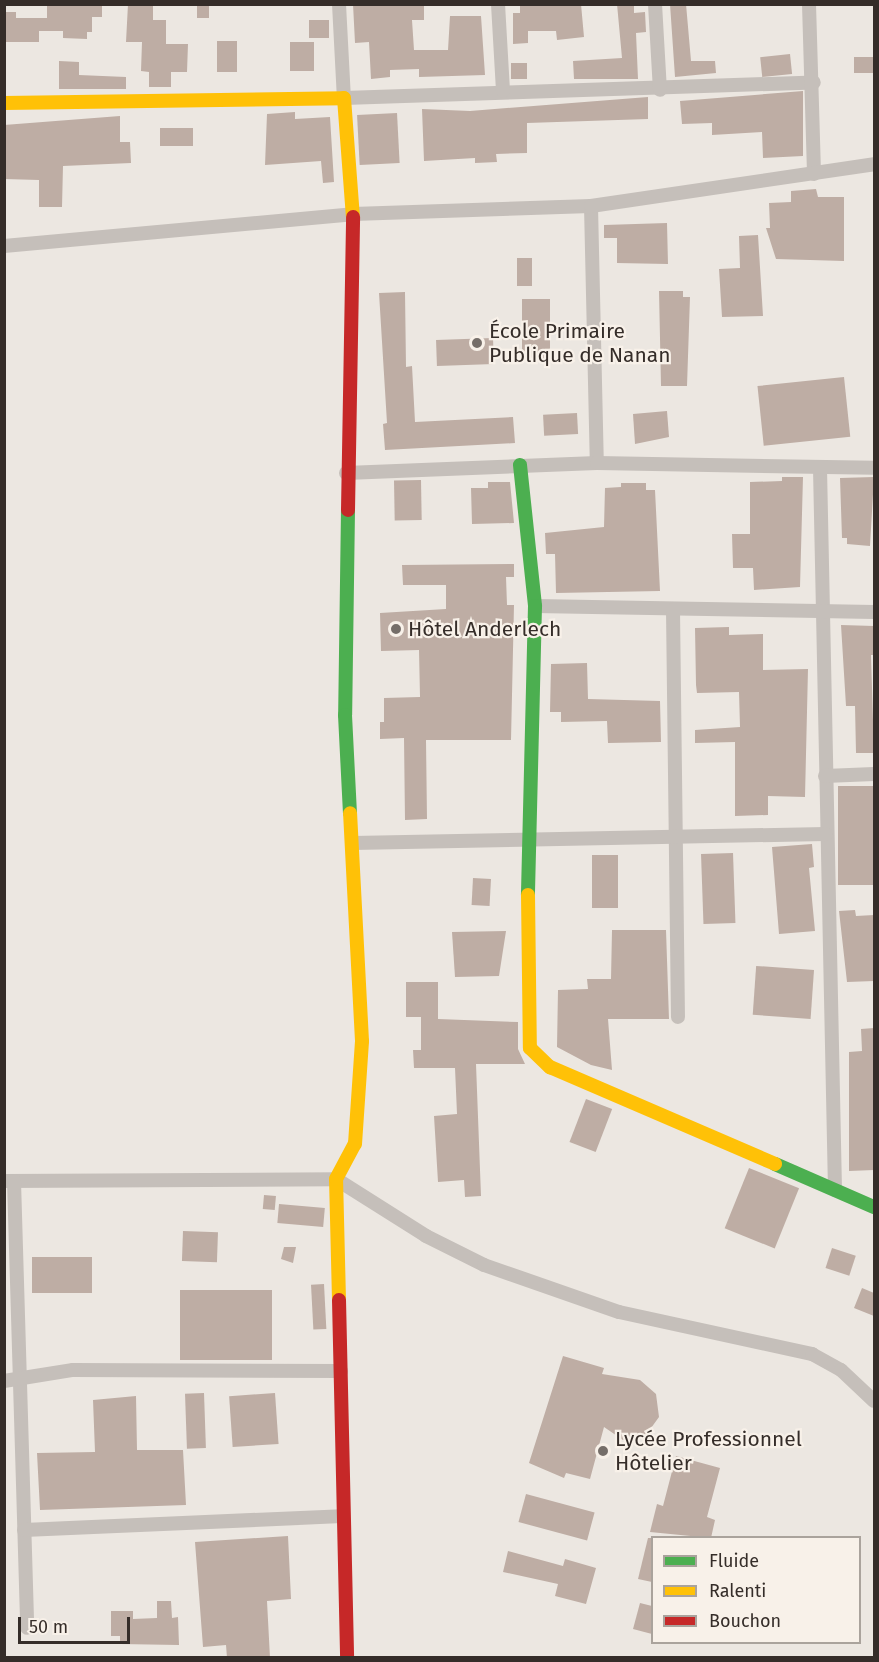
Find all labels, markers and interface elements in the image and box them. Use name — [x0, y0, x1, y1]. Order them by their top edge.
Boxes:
place label: École Primaire Publique de Nanan — [489, 318, 671, 368]
marker: École Primaire Publique de Nanan — [470, 336, 484, 350]
place label: Hôtel Anderlech — [408, 616, 561, 642]
marker: Hôtel Anderlech — [389, 622, 403, 636]
place label: Lycée Professionnel Hôtelier — [615, 1426, 802, 1476]
marker: Lycée Professionnel Hôtelier — [596, 1444, 610, 1458]
legend — [651, 1536, 861, 1644]
text: Fluide — [709, 1550, 759, 1572]
text: Ralenti — [709, 1580, 766, 1602]
scale bar — [21, 1605, 134, 1643]
text: Bouchon — [709, 1610, 781, 1632]
text: 50 m — [29, 1616, 68, 1638]

